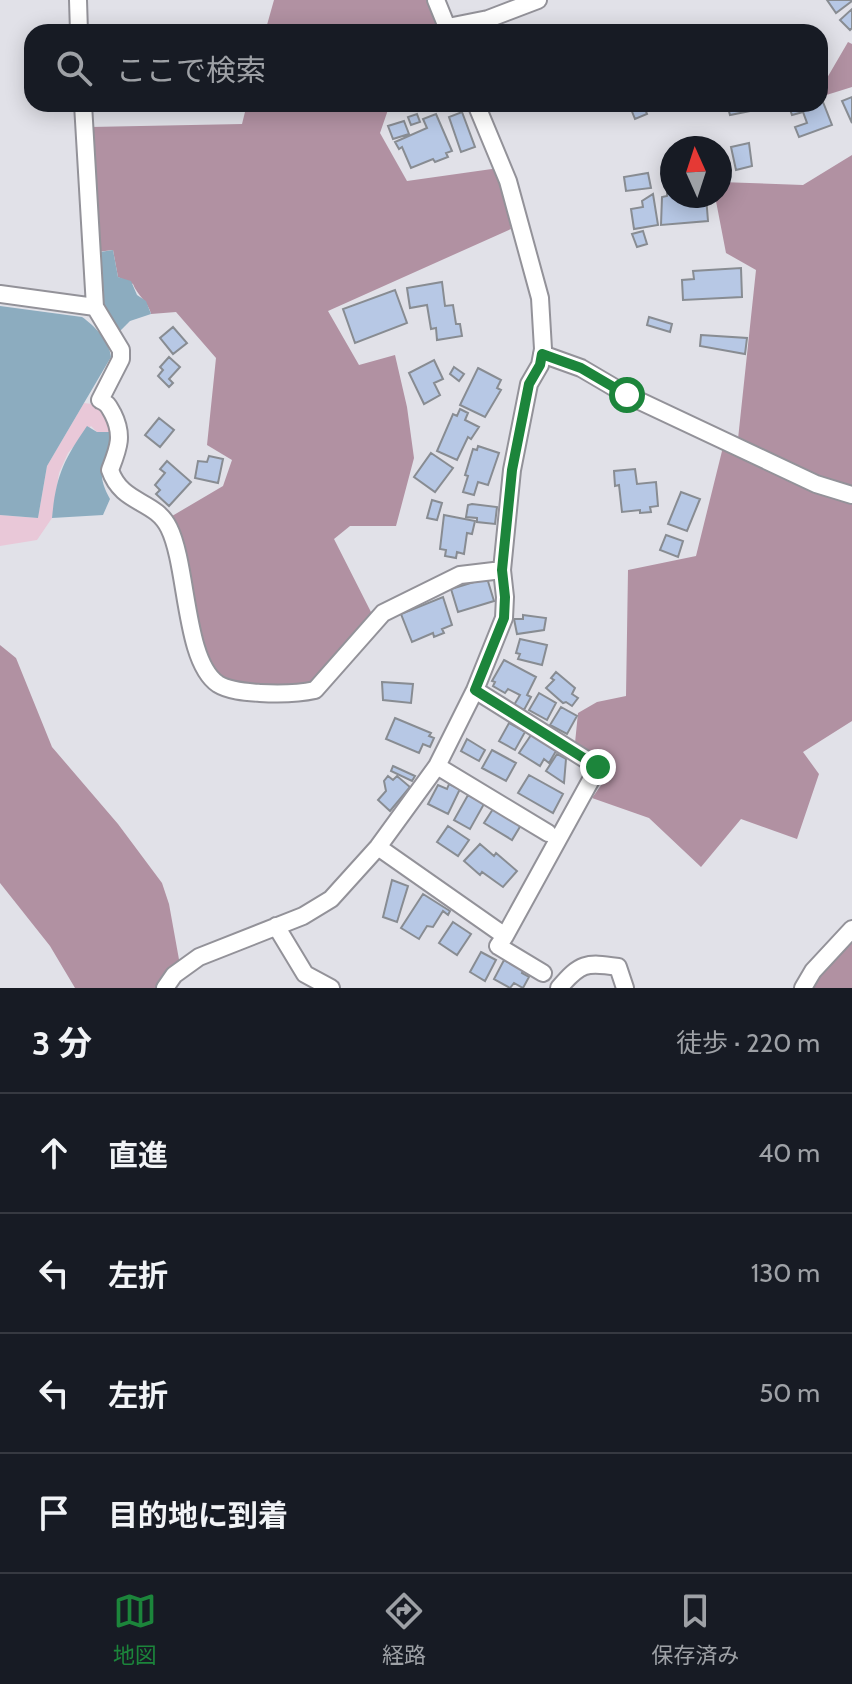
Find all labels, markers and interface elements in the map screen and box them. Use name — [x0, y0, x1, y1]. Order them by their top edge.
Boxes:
search box — [24, 24, 828, 112]
icon: search — [52, 46, 96, 90]
text: ここで検索 — [116, 52, 266, 89]
north arrow — [660, 136, 732, 208]
route start — [609, 377, 645, 413]
route end — [580, 749, 616, 785]
text: 3 分 — [32, 1022, 92, 1064]
text: 徒歩 · 220 m — [676, 1027, 820, 1059]
icon: ahead — [32, 1131, 76, 1175]
text: 直進 — [108, 1137, 168, 1174]
text: 40 m — [758, 1137, 820, 1169]
icon: left — [32, 1251, 76, 1295]
text: 左折 — [108, 1257, 168, 1294]
text: 130 m — [751, 1257, 820, 1289]
icon: left — [32, 1371, 76, 1415]
text: 左折 — [108, 1377, 168, 1414]
text: 50 m — [759, 1377, 820, 1409]
icon: arrive — [32, 1491, 76, 1535]
text: 目的地に到着 — [108, 1497, 288, 1534]
tab: 地図 — [113, 1589, 157, 1669]
tab: 経路 — [382, 1589, 426, 1669]
tab: 保存済み — [651, 1589, 739, 1669]

